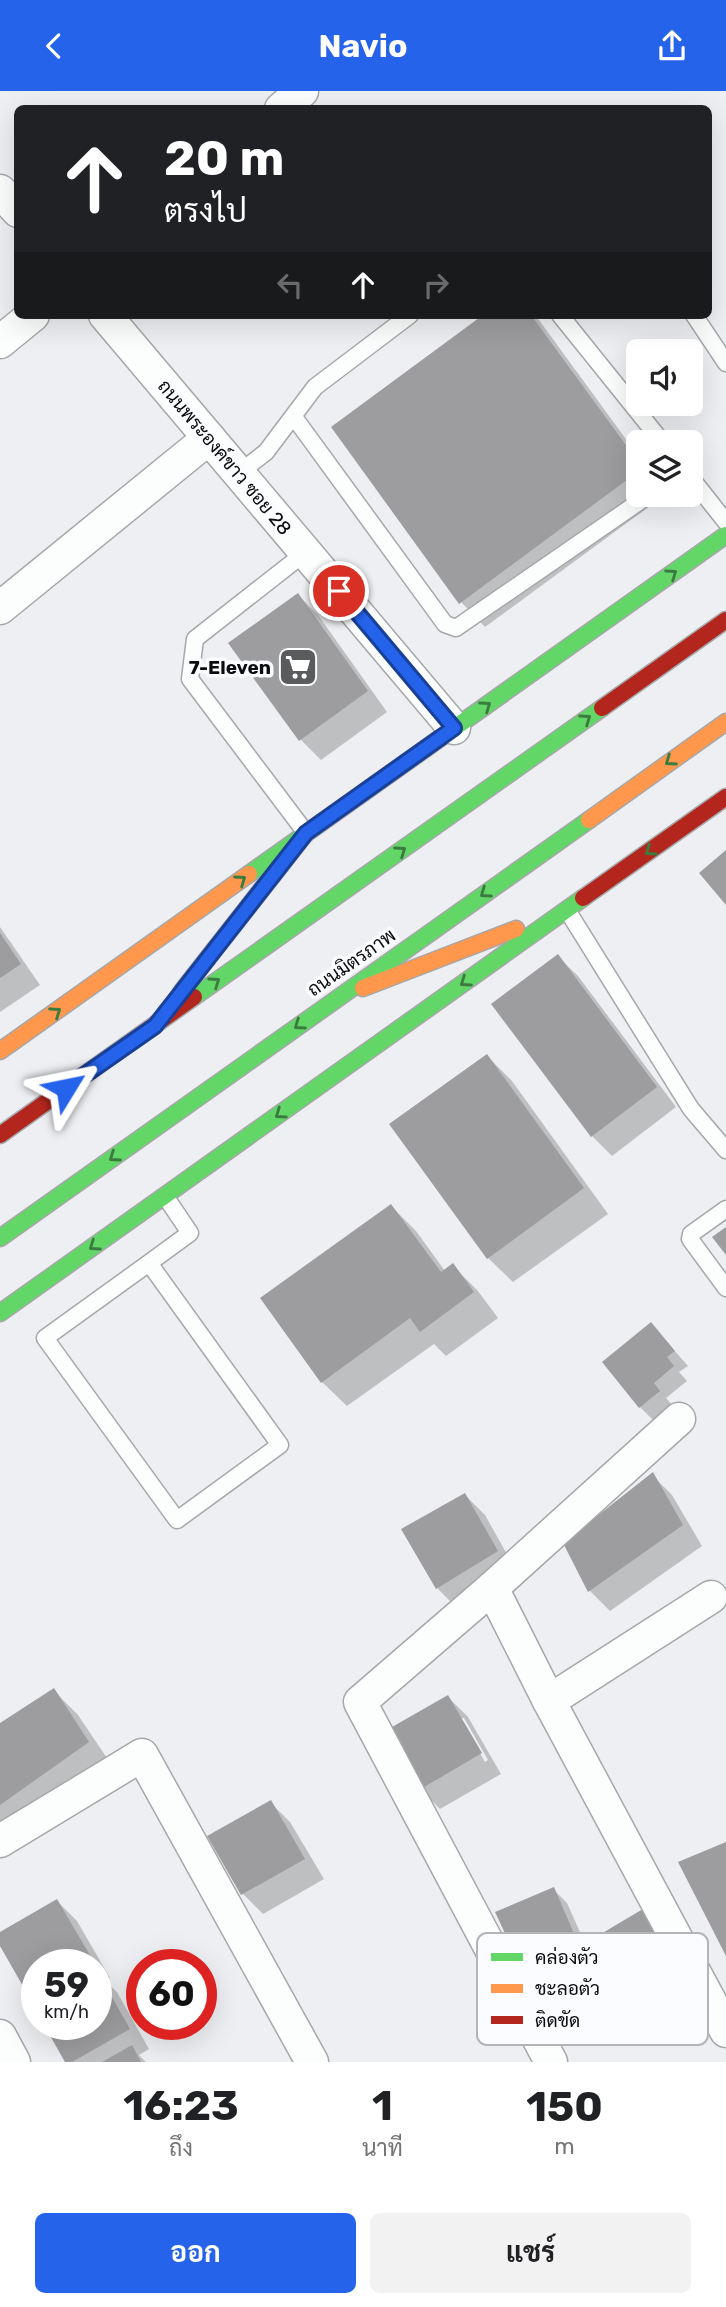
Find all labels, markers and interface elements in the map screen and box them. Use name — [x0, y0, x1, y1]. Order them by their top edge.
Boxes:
icon: back — [35, 27, 73, 65]
text: Navio — [318, 27, 408, 65]
icon: share — [653, 27, 691, 65]
text: 20 m — [164, 129, 285, 187]
icon: ahead — [49, 133, 140, 224]
text: ตรงไป — [164, 192, 247, 230]
icon: left — [271, 266, 309, 304]
icon: ahead — [344, 266, 382, 304]
icon: right — [417, 266, 455, 304]
map controls — [626, 339, 703, 507]
button: sound — [626, 339, 703, 416]
street label: ถนนพระองค์ขาว ซอย 28 — [153, 374, 297, 540]
button: layers — [626, 430, 703, 507]
pin — [309, 561, 369, 621]
one-way arrow — [664, 569, 677, 582]
icon: arrive — [320, 572, 358, 610]
supermarket icon: 7-Eleven — [277, 646, 319, 688]
place label: 7-Eleven — [189, 656, 271, 679]
one-way arrow — [478, 701, 491, 714]
one-way arrow — [578, 715, 591, 727]
one-way arrow — [665, 753, 678, 765]
one-way arrow — [645, 843, 658, 855]
one-way arrow — [393, 846, 406, 859]
one-way arrow — [233, 876, 246, 888]
one-way arrow — [480, 885, 493, 897]
street label: ถนนมิตรภาพ — [303, 924, 400, 1001]
one-way arrow — [460, 974, 473, 987]
one-way arrow — [207, 978, 220, 990]
one-way arrow — [48, 1008, 61, 1020]
one-way arrow — [294, 1016, 307, 1029]
position arrow — [29, 1051, 103, 1125]
one-way arrow — [275, 1106, 288, 1118]
one-way arrow — [109, 1149, 122, 1161]
one-way arrow — [89, 1238, 102, 1250]
legend — [477, 1933, 708, 2045]
text: คล่องตัว — [535, 1946, 599, 1969]
speed limit sign: 60 — [126, 1949, 217, 2040]
text: 59 — [44, 1964, 89, 2006]
text: ชะลอตัว — [535, 1977, 600, 2000]
text: km/h — [44, 2001, 89, 2023]
text: ติดขัด — [535, 2009, 580, 2032]
text: 16:23 — [123, 2081, 239, 2131]
text: 1 — [372, 2081, 393, 2131]
text: 150 — [526, 2082, 603, 2132]
text: m — [554, 2132, 575, 2160]
text: ถึง — [169, 2134, 193, 2162]
text: นาที — [362, 2134, 403, 2162]
button: ออก — [35, 2213, 356, 2293]
button: แชร์ — [370, 2213, 691, 2293]

